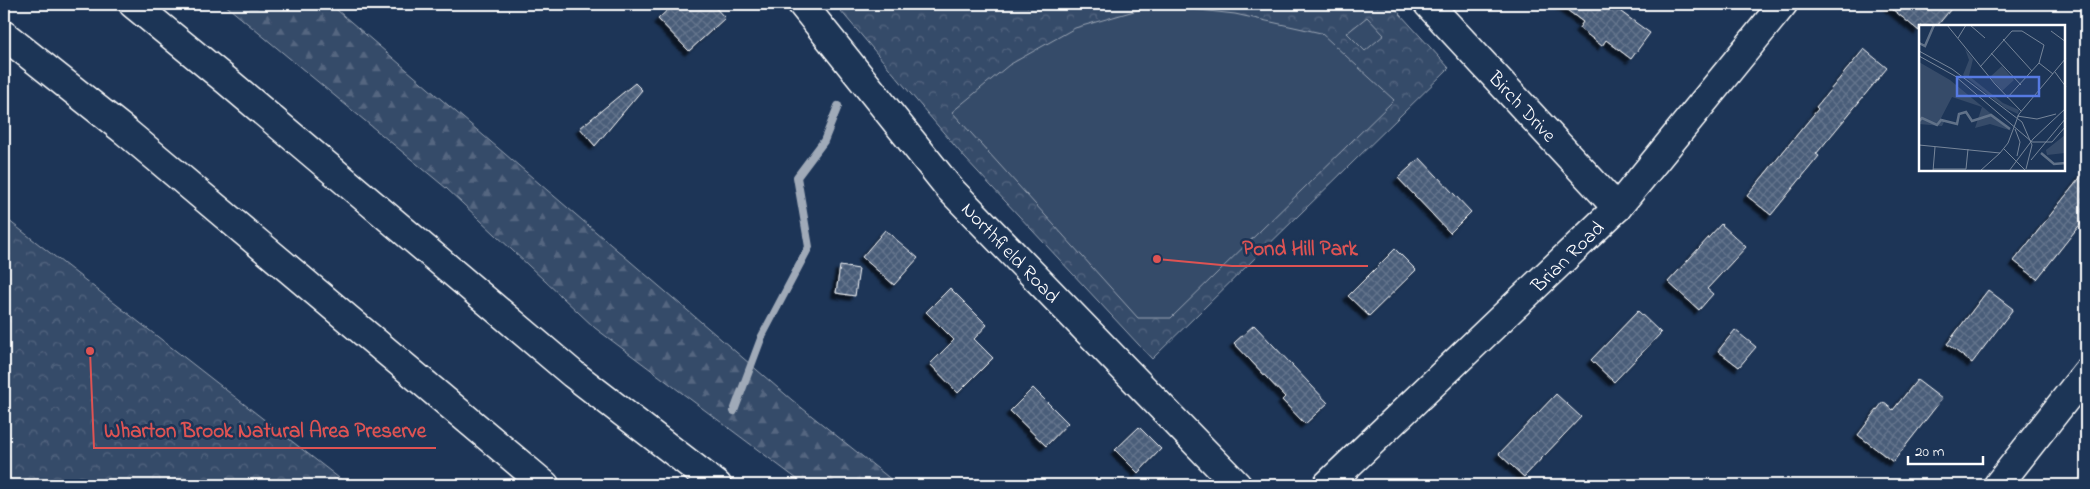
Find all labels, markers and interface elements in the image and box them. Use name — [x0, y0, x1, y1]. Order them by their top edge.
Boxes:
inset map — [1919, 25, 2065, 171]
street label: Birch Drive — [1480, 65, 1562, 150]
street label: Northfield Road — [953, 196, 1065, 311]
street label: Brian Road — [1525, 215, 1612, 301]
callout: Pond Hill Park — [1232, 230, 1368, 266]
text: Pond Hill Park — [1242, 235, 1359, 265]
callout: Wharton Brook Natural Area Preserve — [94, 412, 436, 448]
text: Wharton Brook Natural Area Preserve — [104, 417, 427, 447]
scale bar — [1908, 434, 1982, 466]
text: 20 m — [1915, 441, 1945, 463]

